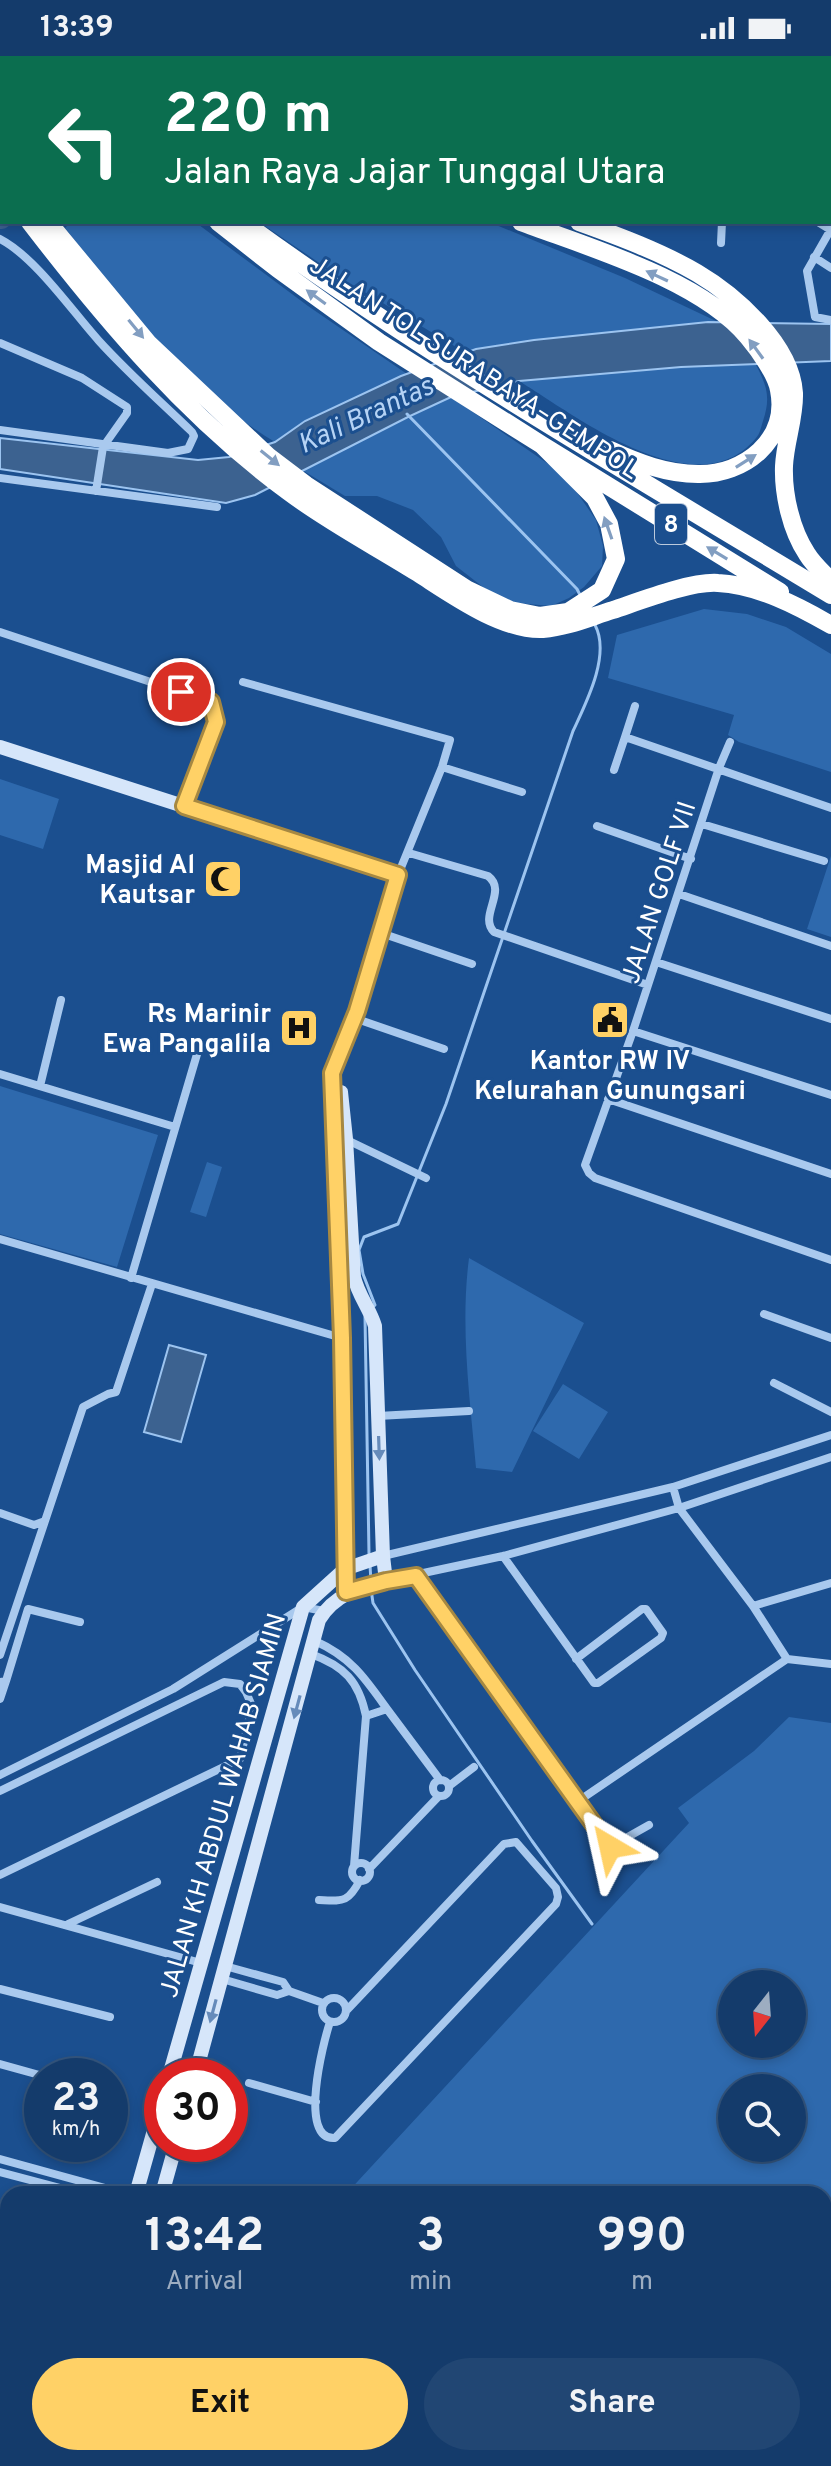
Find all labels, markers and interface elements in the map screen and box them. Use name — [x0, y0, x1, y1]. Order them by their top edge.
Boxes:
text: 13:39 — [40, 10, 114, 47]
text: 220 m — [164, 82, 332, 152]
icon: left — [32, 88, 136, 192]
text: Jalan Raya Jajar Tunggal Utara — [164, 151, 666, 197]
street label: JALAN TOL SURABAYA–GEMPOL — [303, 250, 645, 488]
one-way arrow — [646, 269, 669, 283]
one-way arrow — [306, 289, 326, 305]
one-way arrow — [128, 319, 144, 339]
one-way arrow — [749, 338, 765, 359]
water label: Kali Brantas — [293, 369, 440, 464]
one-way arrow — [260, 449, 280, 465]
one-way arrow — [735, 454, 757, 468]
road number: 8 — [655, 504, 687, 544]
one-way arrow — [602, 516, 614, 540]
one-way arrow — [706, 546, 728, 560]
pin — [147, 658, 215, 726]
icon: arrive — [159, 670, 203, 714]
street label: JALAN GOLF VII — [615, 798, 705, 988]
place label: Masjid Al Kautsar — [85, 850, 195, 913]
mosque icon: Masjid Al Kautsar — [202, 858, 244, 900]
place label: Rs Marinir Ewa Pangalila — [102, 999, 271, 1062]
public building icon: Kantor RW IV Kelurahan Gunungsari — [589, 999, 631, 1041]
hospital icon: Rs Marinir Ewa Pangalila — [278, 1007, 320, 1049]
place label: Kantor RW IV Kelurahan Gunungsari — [474, 1046, 746, 1109]
one-way arrow — [372, 1436, 385, 1461]
street label: JALAN KH ABDUL WAHAB SIAMIN — [154, 1610, 295, 2002]
one-way arrow — [290, 1694, 302, 1719]
position arrow — [568, 1805, 652, 1889]
north arrow — [718, 1970, 806, 2058]
map controls — [718, 1970, 806, 2162]
one-way arrow — [206, 1999, 218, 2024]
speed limit sign: 30 — [144, 2058, 248, 2162]
button: search — [718, 2074, 806, 2162]
text: 23 — [52, 2075, 100, 2125]
text: km/h — [52, 2117, 100, 2143]
text: 13:42 — [145, 2208, 264, 2268]
text: 3 — [416, 2208, 445, 2268]
text: 990 — [597, 2208, 687, 2268]
text: Arrival — [166, 2266, 243, 2299]
text: min — [409, 2266, 452, 2299]
text: m — [631, 2266, 653, 2299]
button: Exit — [32, 2358, 408, 2450]
button: Share — [424, 2358, 800, 2450]

